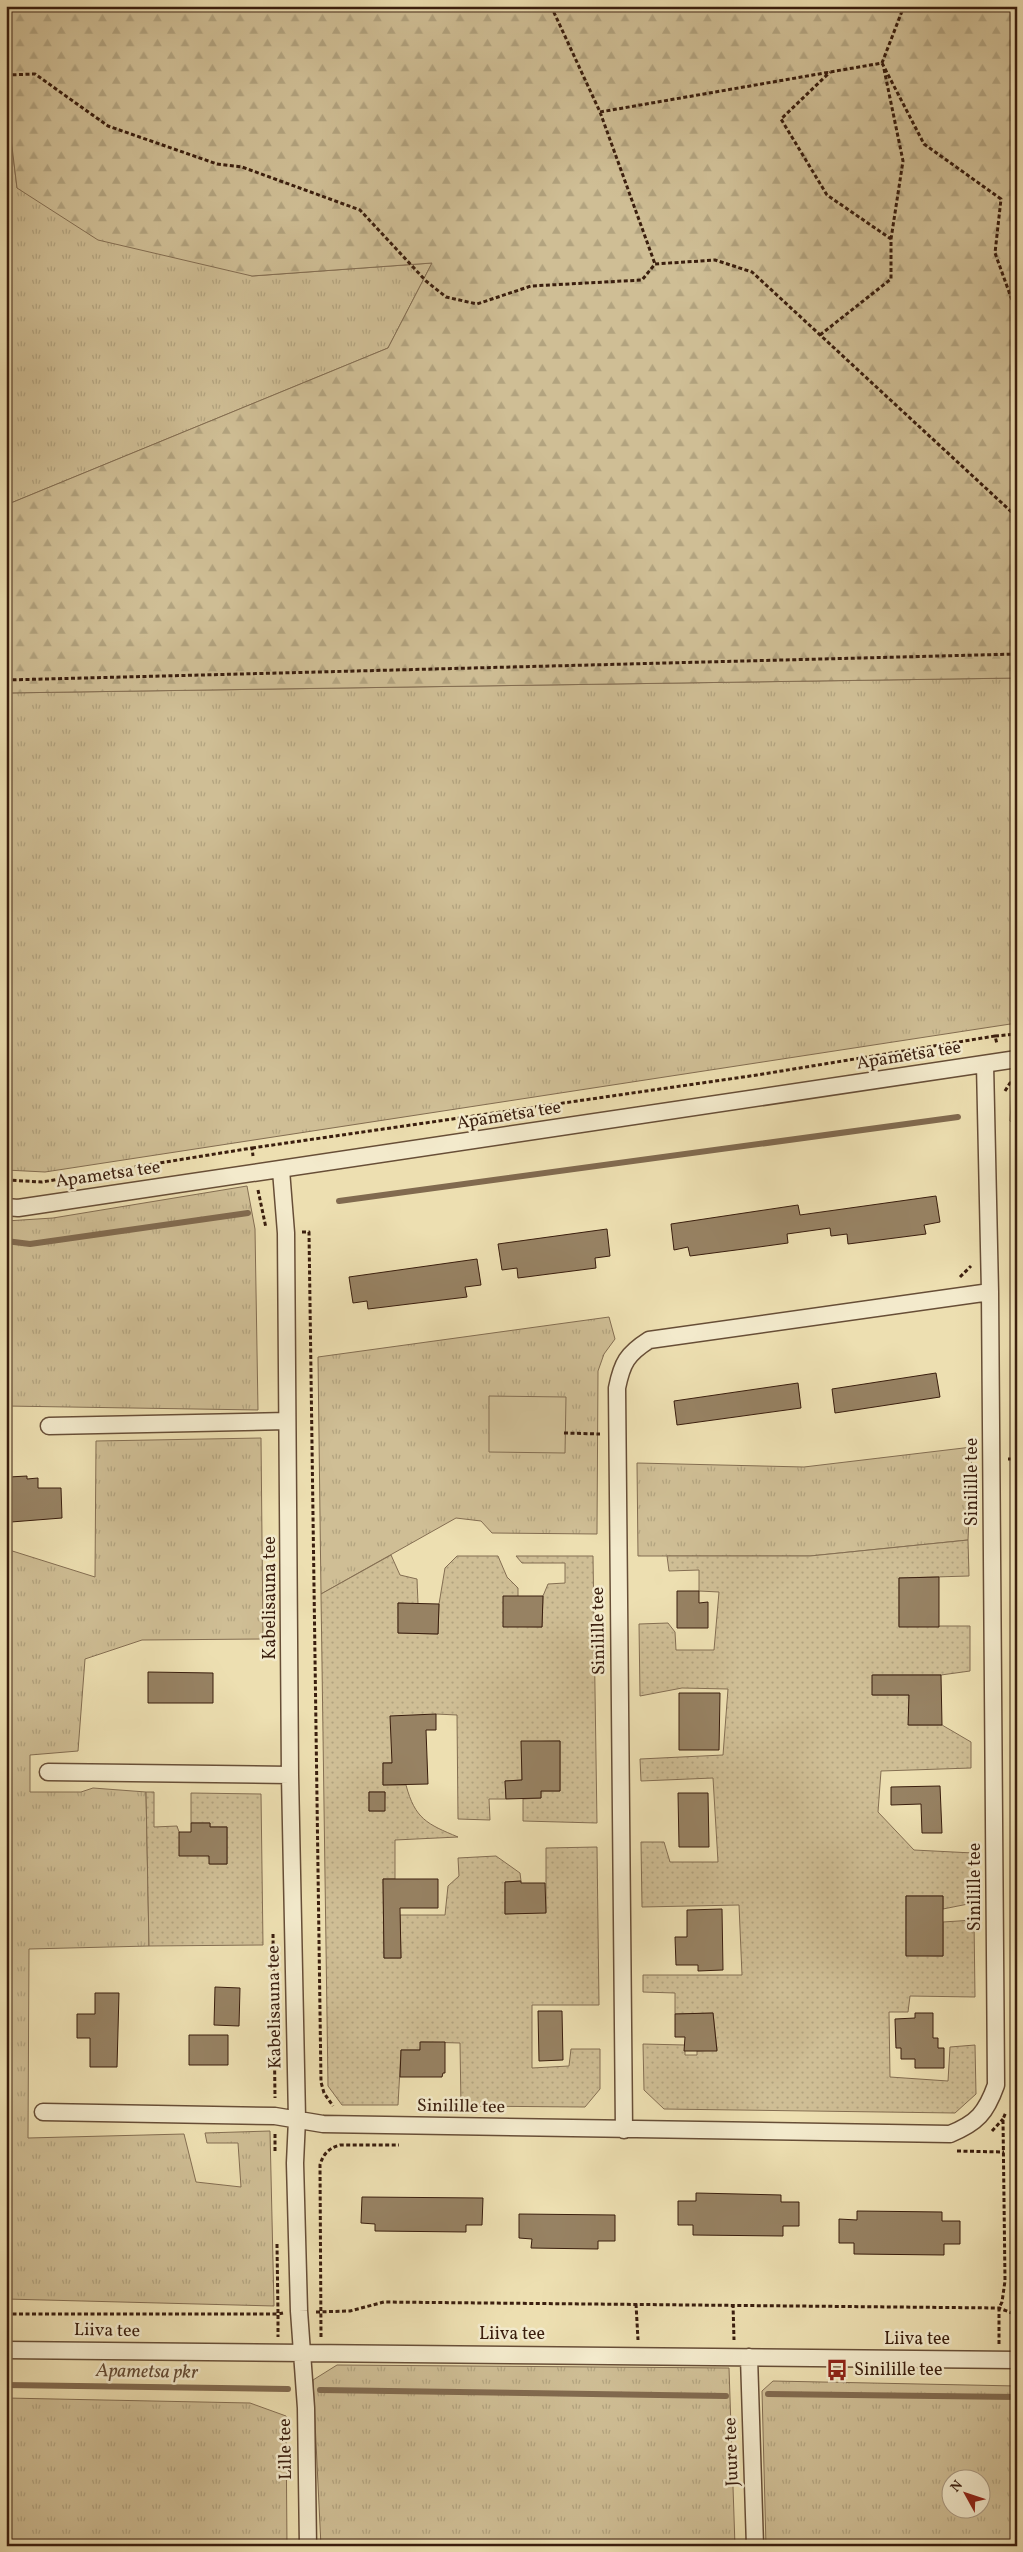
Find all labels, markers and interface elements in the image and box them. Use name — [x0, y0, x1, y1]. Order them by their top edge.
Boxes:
street label: Apametsa tee — [855, 1035, 963, 1077]
street label: Apametsa tee — [455, 1095, 563, 1137]
street label: Apametsa tee — [54, 1155, 162, 1195]
street label: Sinilille tee — [960, 1438, 985, 1526]
street label: Kabelisauna tee — [258, 1536, 283, 1660]
street label: Sinilille tee — [586, 1587, 612, 1675]
street label: Sinilille tee — [963, 1843, 988, 1931]
street label: Kabelisauna tee — [261, 1945, 289, 2069]
street label: Sinilille tee — [417, 2094, 505, 2120]
street label: Liiva tee — [74, 2318, 140, 2344]
street label: Liiva tee — [479, 2322, 545, 2347]
street label: Liiva tee — [884, 2327, 950, 2352]
bus stop icon: Sinilille tee — [824, 2357, 850, 2383]
water label: Apametsa pkr — [95, 2358, 199, 2386]
place label: Sinilille tee — [854, 2358, 942, 2383]
street label: Juure tee — [718, 2417, 746, 2487]
street label: Lille tee — [273, 2418, 299, 2480]
north arrow — [940, 2470, 990, 2520]
text: N — [947, 2477, 968, 2497]

